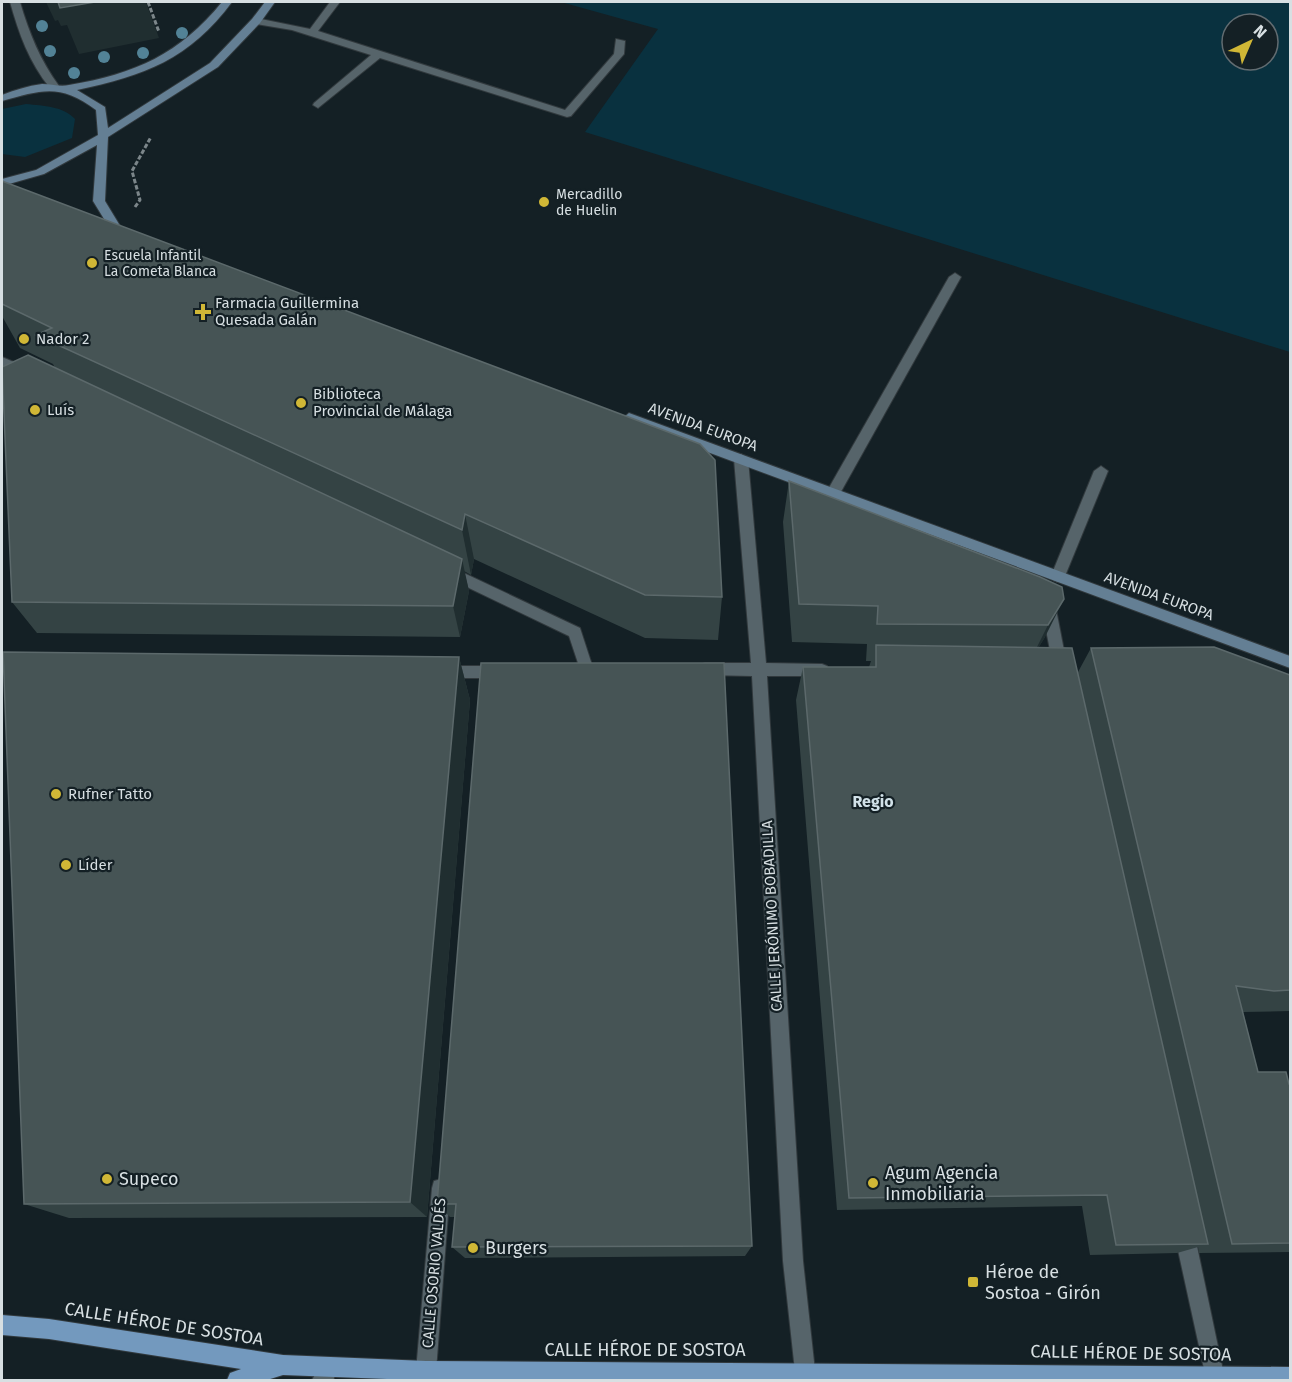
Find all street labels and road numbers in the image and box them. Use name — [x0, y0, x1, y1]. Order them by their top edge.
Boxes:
street label: AVENIDA EUROPA — [646, 399, 761, 455]
street label: AVENIDA EUROPA — [1102, 568, 1217, 624]
street label: CALLE JERÓNIMO BOBADILLA — [758, 820, 786, 1012]
street label: CALLE OSORIO VALDÉS — [418, 1197, 450, 1349]
street label: CALLE HÉROE DE SOSTOA — [63, 1296, 266, 1351]
street label: CALLE HÉROE DE SOSTOA — [544, 1338, 746, 1361]
street label: CALLE HÉROE DE SOSTOA — [1030, 1339, 1232, 1366]

